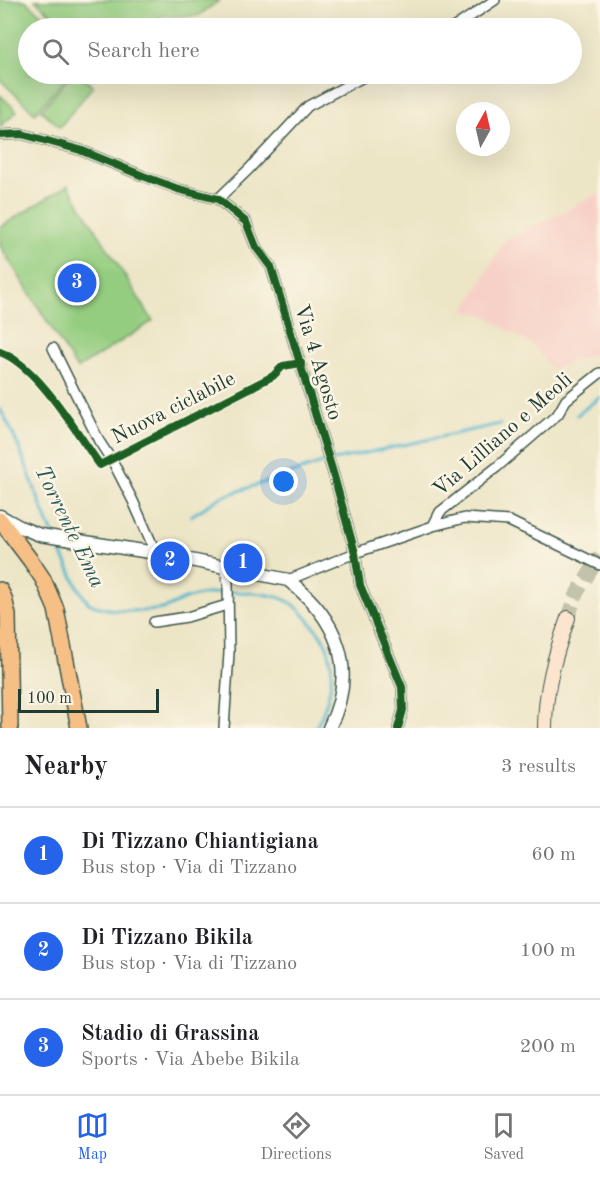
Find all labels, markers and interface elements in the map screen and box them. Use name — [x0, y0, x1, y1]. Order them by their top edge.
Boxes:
search box — [18, 18, 582, 84]
icon: search — [39, 35, 72, 68]
text: Search here — [87, 40, 200, 62]
north arrow — [456, 102, 510, 156]
pin: 3 — [58, 260, 97, 306]
street label: Via 4 Agosto — [290, 302, 345, 423]
street label: Nuova ciclabile — [109, 368, 239, 448]
street label: Via Lilliano e Meoli — [429, 369, 576, 501]
water label: Torrente Ema — [30, 462, 108, 592]
your location — [269, 467, 298, 496]
pin: 2 — [150, 538, 190, 584]
pin: 1 — [224, 540, 262, 586]
scale bar — [18, 686, 159, 714]
text: 100 m — [27, 691, 72, 707]
text: Nearby — [24, 754, 108, 780]
text: 3 results — [501, 757, 576, 777]
text: Di Tizzano Chiantigiana — [81, 831, 319, 853]
text: 1 — [38, 845, 49, 865]
text: 60 m — [531, 845, 576, 865]
text: Bus stop · Via di Tizzano — [81, 858, 297, 878]
text: Di Tizzano Bikila — [81, 927, 253, 949]
text: 2 — [38, 941, 49, 961]
text: 100 m — [520, 941, 576, 961]
text: Bus stop · Via di Tizzano — [81, 954, 297, 974]
text: Stadio di Grassina — [81, 1023, 259, 1045]
text: 3 — [38, 1037, 49, 1057]
text: 200 m — [520, 1037, 576, 1057]
text: Sports · Via Abebe Bikila — [81, 1050, 300, 1070]
tab: Map — [76, 1109, 109, 1165]
tab: Directions — [261, 1109, 332, 1165]
tab: Saved — [483, 1109, 524, 1165]

